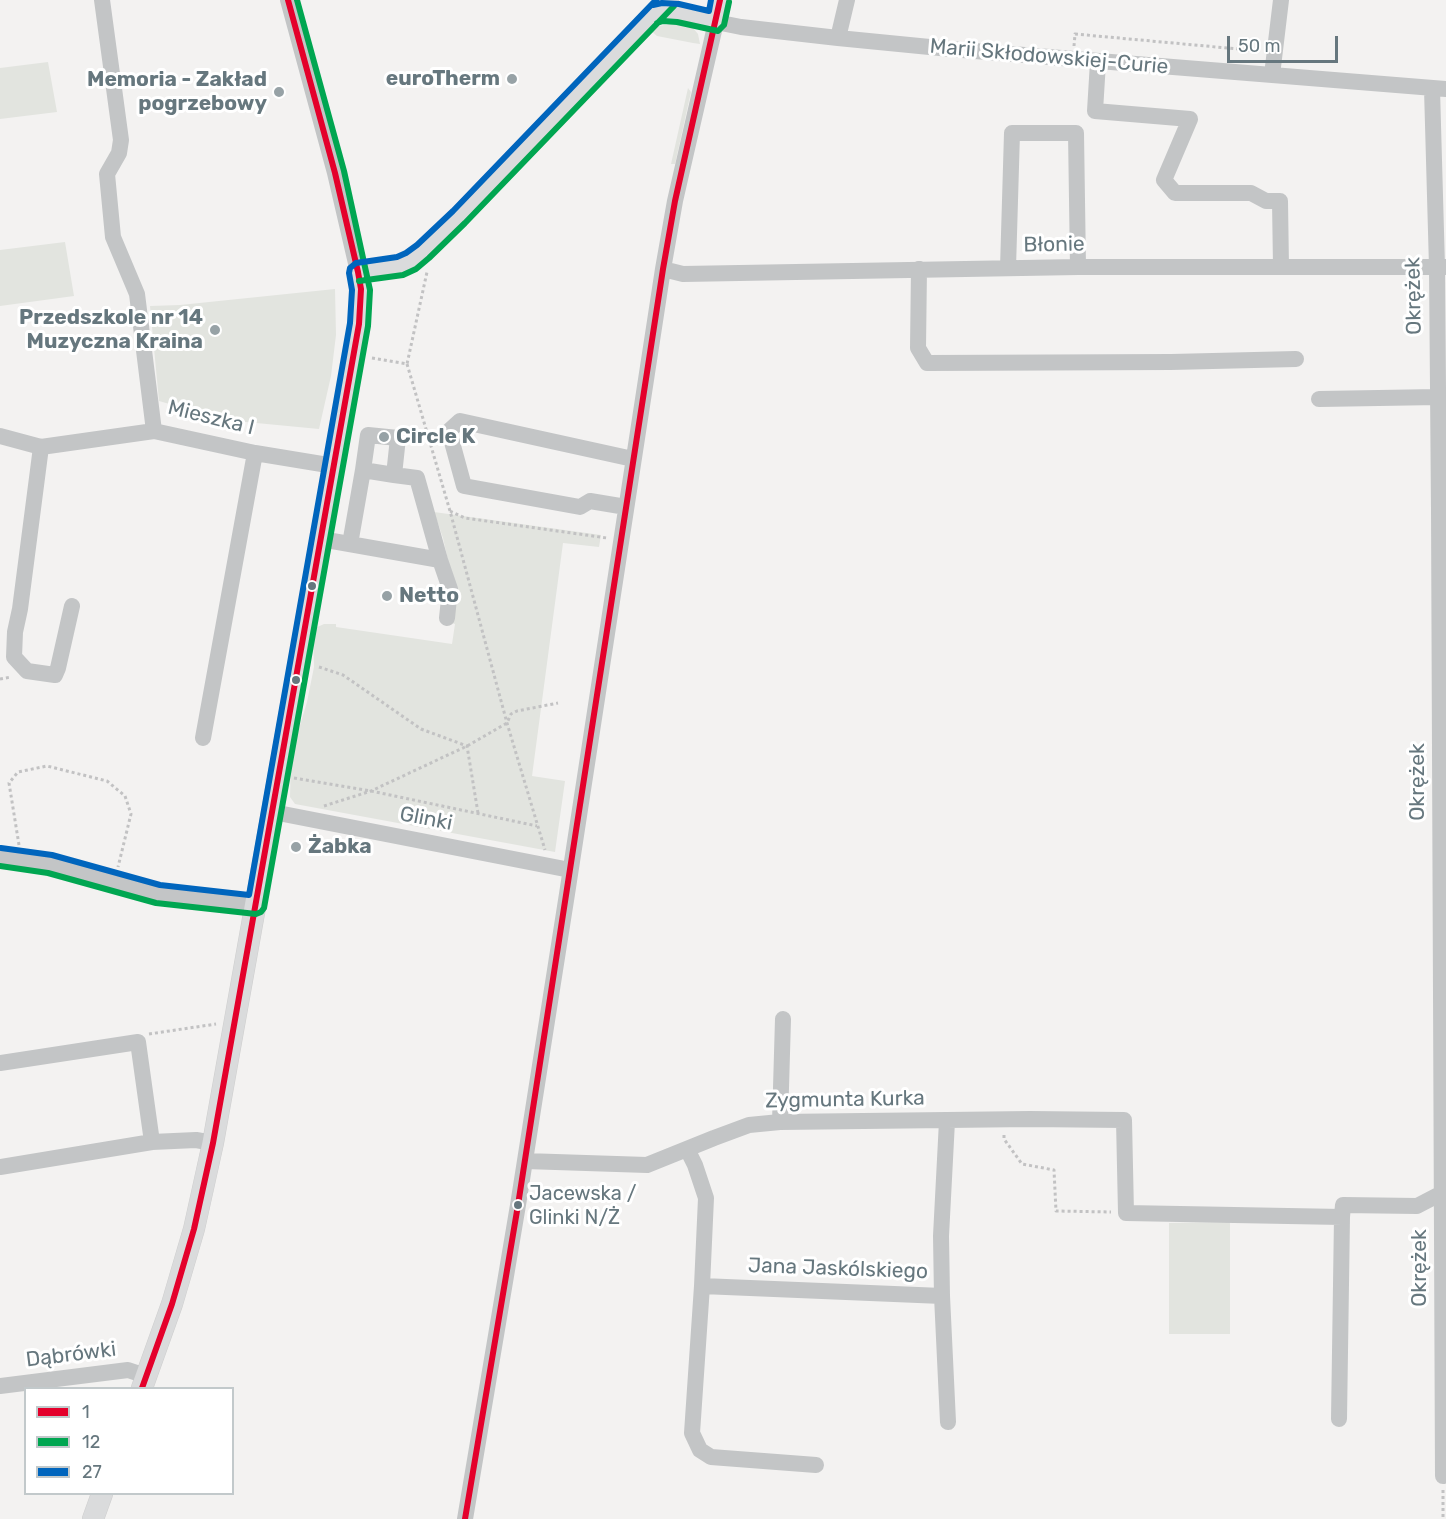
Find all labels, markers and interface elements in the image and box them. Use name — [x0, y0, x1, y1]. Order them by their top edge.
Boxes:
scale bar — [1230, 24, 1341, 62]
street label: Marii Skłodowskiej-Curie — [929, 34, 1169, 80]
text: 50 m — [1238, 35, 1281, 57]
place label: euroTherm — [386, 66, 500, 92]
place label: Memoria - Zakład pogrzebowy — [87, 67, 267, 117]
marker: euroTherm — [505, 72, 519, 86]
marker: Memoria - Zakład pogrzebowy — [272, 85, 286, 99]
street label: Błonie — [1023, 232, 1085, 258]
street label: Okrężek — [1401, 257, 1427, 335]
place label: Przedszkole nr 14 Muzyczna Kraina — [19, 305, 203, 355]
marker: Przedszkole nr 14 Muzyczna Kraina — [208, 323, 222, 337]
street label: Mieszka I — [165, 395, 257, 441]
place label: Circle K — [396, 424, 475, 450]
marker: Circle K — [377, 430, 391, 444]
unlabelled marker — [306, 580, 318, 592]
place label: Netto — [399, 583, 459, 609]
marker: Netto — [380, 589, 394, 603]
unlabelled marker — [290, 674, 302, 686]
street label: Okrężek — [1405, 743, 1431, 821]
street label: Glinki — [398, 802, 454, 836]
place label: Żabka — [308, 834, 372, 860]
marker: Żabka — [289, 840, 303, 854]
street label: Zygmunta Kurka — [765, 1086, 925, 1114]
place label: Jacewska / Glinki N/Ż — [529, 1182, 636, 1229]
marker: Jacewska / Glinki N/Ż — [512, 1199, 524, 1211]
street label: Okrężek — [1407, 1229, 1433, 1307]
street label: Jana Jaskólskiego — [747, 1253, 929, 1285]
street label: Dąbrówki — [24, 1337, 118, 1373]
legend — [24, 1387, 234, 1495]
text: 1 — [82, 1401, 90, 1423]
text: 12 — [82, 1431, 100, 1453]
text: 27 — [82, 1461, 102, 1483]

